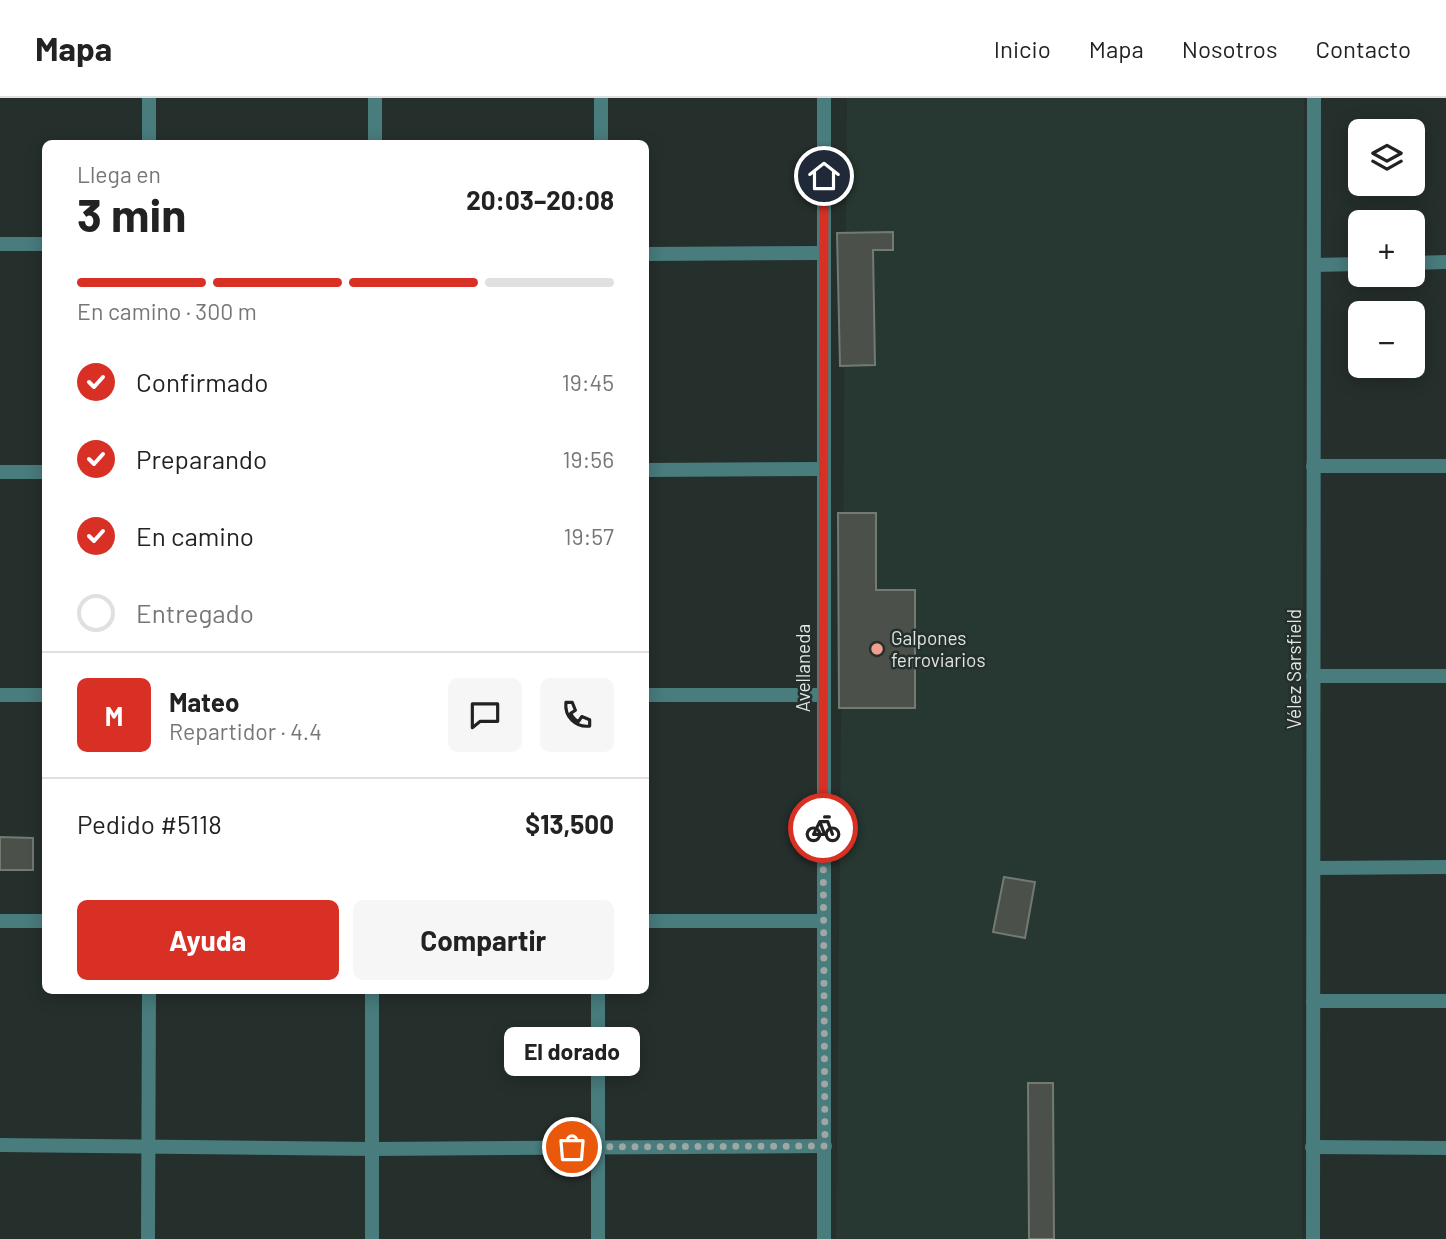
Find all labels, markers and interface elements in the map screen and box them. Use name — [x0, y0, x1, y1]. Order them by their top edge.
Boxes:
text: Mapa — [35, 28, 112, 68]
text: Inicio — [994, 34, 1051, 63]
text: Mapa — [1089, 34, 1144, 63]
text: Nosotros — [1182, 34, 1278, 63]
text: Contacto — [1316, 34, 1411, 63]
map controls — [1348, 119, 1425, 378]
button: layers — [1348, 119, 1425, 196]
pin — [794, 146, 854, 206]
icon: home — [805, 157, 843, 195]
text: Llega en — [77, 160, 161, 188]
text: 20:03–20:08 — [466, 184, 614, 215]
text: 3 min — [77, 186, 186, 241]
button: + — [1348, 210, 1425, 287]
text: En camino · 300 m — [77, 297, 257, 325]
button: − — [1348, 301, 1425, 378]
icon: check — [77, 363, 115, 401]
text: Confirmado — [136, 366, 268, 397]
text: 19:45 — [562, 368, 614, 396]
icon: check — [77, 440, 115, 478]
text: Preparando — [136, 443, 267, 474]
text: 19:56 — [563, 445, 614, 473]
icon: check — [77, 517, 115, 555]
text: En camino — [136, 520, 254, 551]
text: 19:57 — [563, 522, 614, 550]
text: Entregado — [136, 597, 254, 628]
street label: Vélez Sarsfield — [1282, 609, 1305, 729]
street label: Avellaneda — [791, 624, 814, 712]
place label: Galpones ferroviarios — [891, 626, 986, 671]
marker: Galpones ferroviarios — [869, 641, 885, 657]
button: chat — [448, 678, 522, 752]
button: phone — [540, 678, 614, 752]
text: Mateo — [169, 686, 239, 717]
text: M — [105, 700, 123, 731]
text: Repartidor · 4.4 — [169, 717, 322, 745]
courier — [788, 793, 858, 863]
text: Pedido #5118 — [77, 808, 222, 839]
text: $13,500 — [525, 808, 614, 839]
icon: bike — [804, 809, 842, 847]
button: Ayuda — [77, 900, 339, 980]
button: Compartir — [353, 900, 614, 980]
callout: El dorado — [504, 1028, 640, 1077]
text: El dorado — [524, 1037, 620, 1065]
pin — [542, 1117, 602, 1177]
icon: bag — [553, 1128, 591, 1166]

